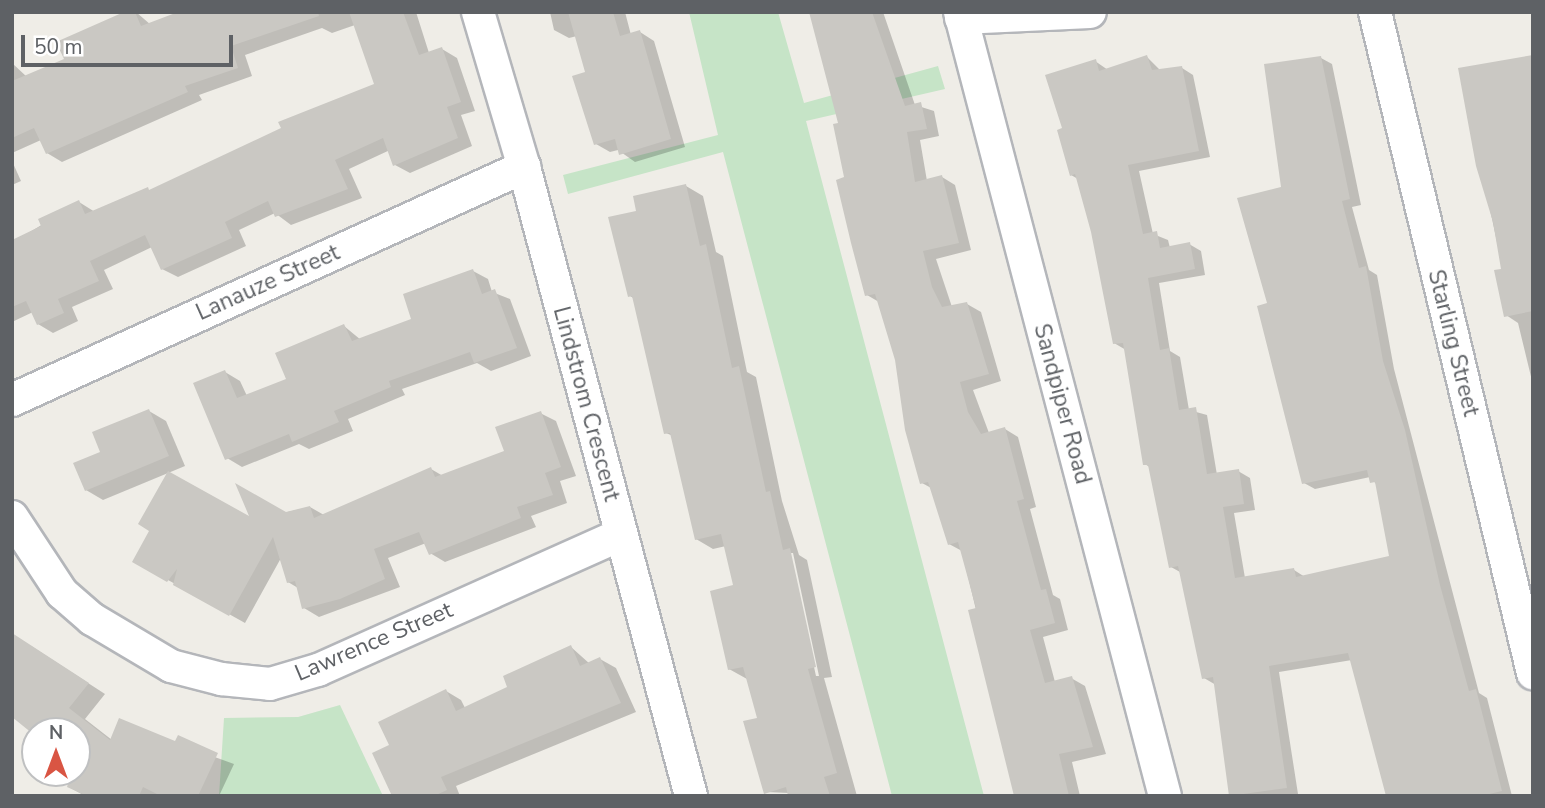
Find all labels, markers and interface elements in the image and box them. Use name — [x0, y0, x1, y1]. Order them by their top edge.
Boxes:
scale bar — [24, 21, 236, 65]
text: 50 m — [34, 33, 83, 61]
street label: Lanauze Street — [192, 239, 344, 327]
street label: Starling Street — [1421, 267, 1485, 419]
street label: Lindstrom Crescent — [547, 304, 625, 504]
street label: Sandpiper Road — [1027, 321, 1097, 487]
street label: Lawrence Street — [291, 596, 457, 688]
north arrow — [21, 717, 91, 787]
text: N — [49, 720, 63, 746]

